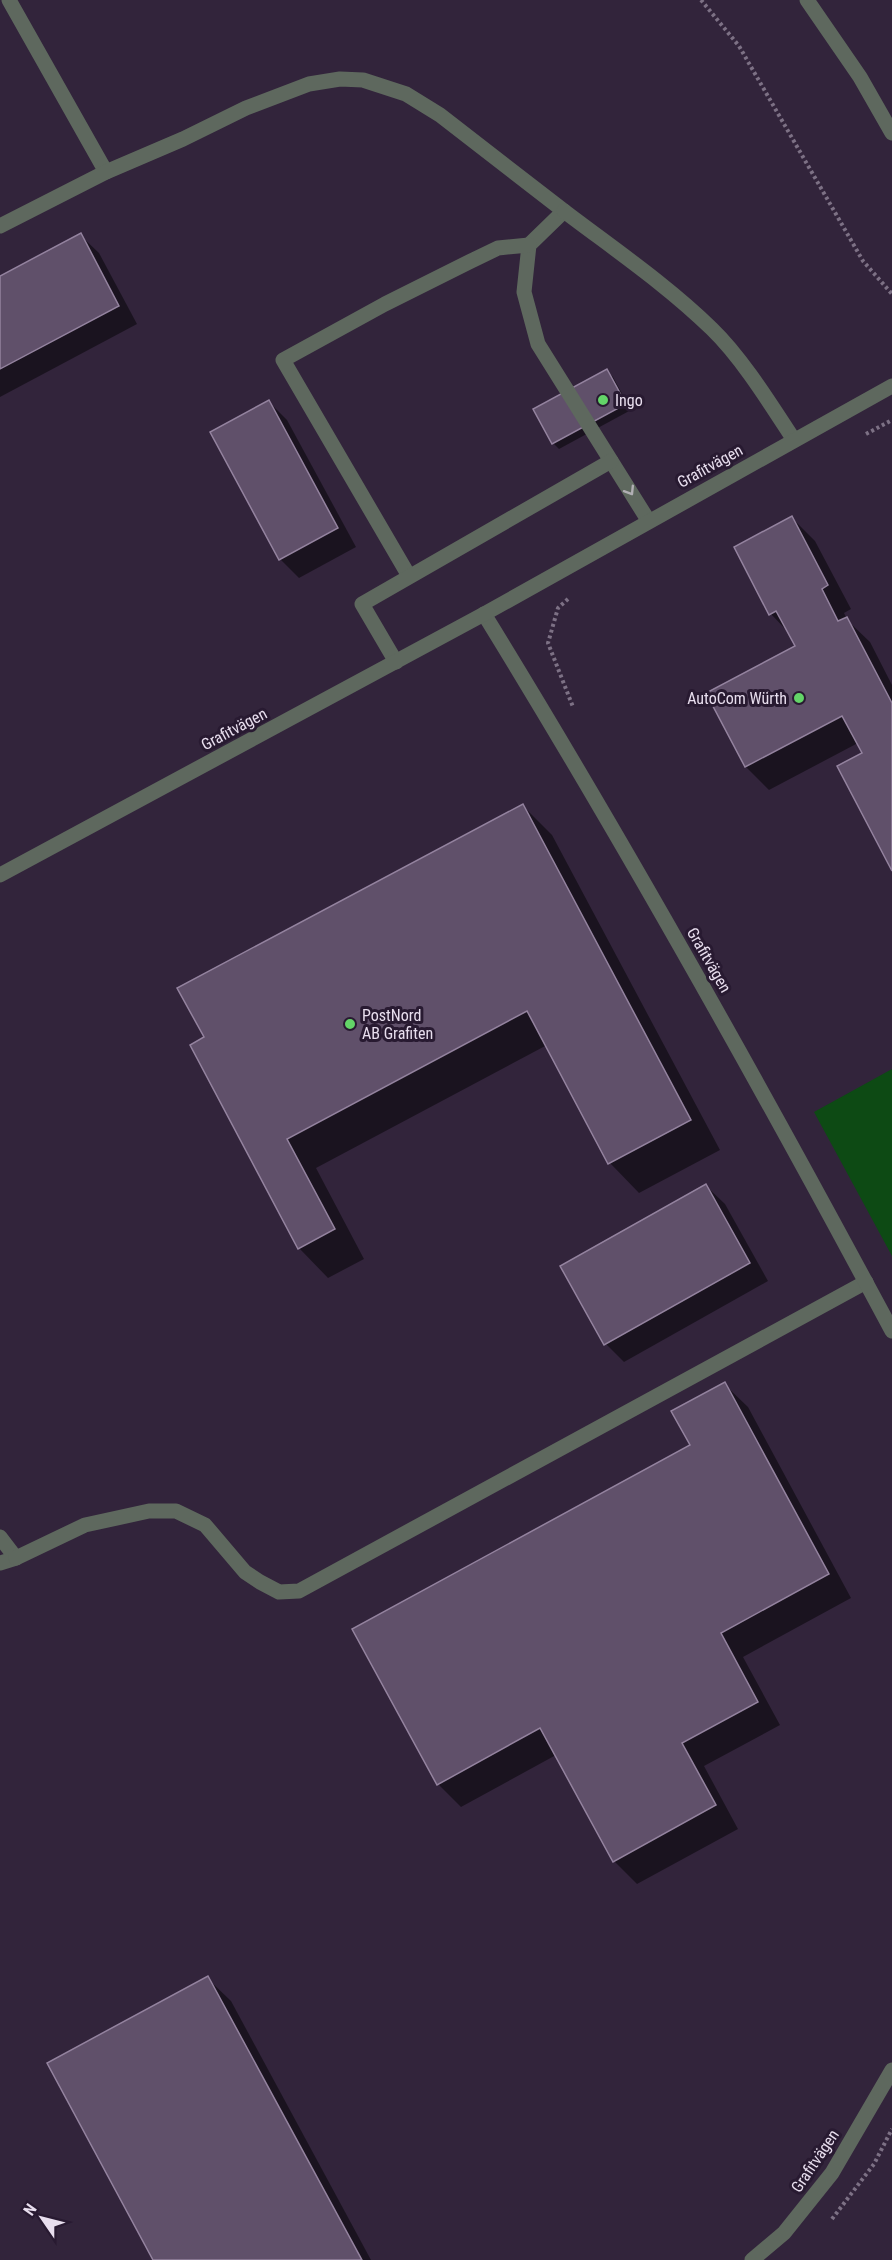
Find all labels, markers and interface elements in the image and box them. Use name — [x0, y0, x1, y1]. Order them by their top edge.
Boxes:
place label: Ingo — [615, 391, 643, 410]
marker: Ingo — [596, 393, 610, 407]
street label: Grafitvägen — [674, 440, 746, 492]
one-way arrow — [622, 484, 633, 495]
place label: AutoCom Würth — [687, 689, 787, 708]
marker: AutoCom Würth — [792, 691, 806, 705]
street label: Grafitvägen — [198, 704, 270, 754]
street label: Grafitvägen — [683, 924, 735, 996]
place label: PostNord AB Grafiten — [362, 1006, 433, 1043]
marker: PostNord AB Grafiten — [343, 1017, 357, 1031]
street label: Grafitvägen — [787, 2126, 843, 2196]
north arrow — [12, 2188, 72, 2248]
text: N — [20, 2200, 41, 2219]

